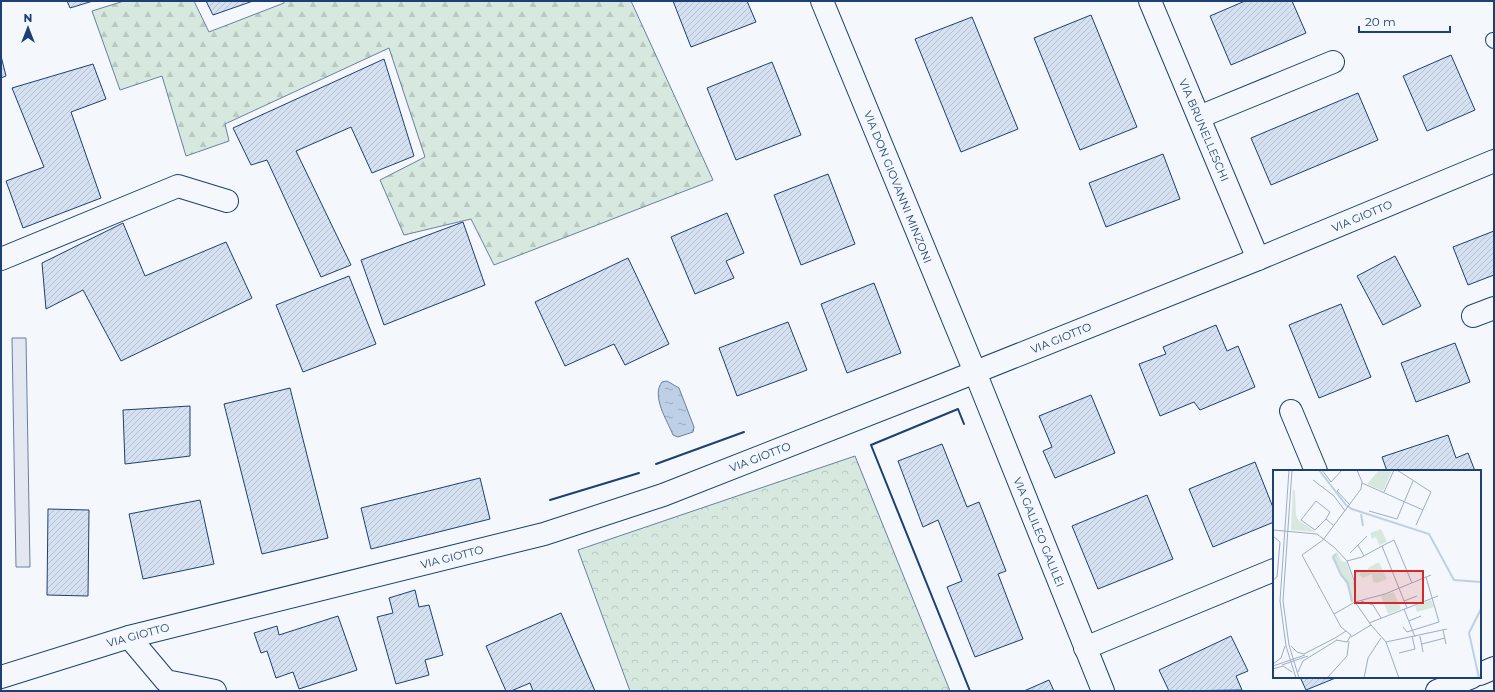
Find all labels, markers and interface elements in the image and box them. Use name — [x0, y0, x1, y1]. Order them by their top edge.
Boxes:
north arrow — [8, 8, 48, 48]
scale bar — [1359, 8, 1450, 34]
text: N — [24, 11, 32, 25]
text: 20 m — [1365, 14, 1396, 29]
street label: VIA BRUNELLESCHI — [1176, 77, 1232, 183]
street label: VIA DON GIOVANNI MINZONI — [861, 109, 935, 265]
street label: VIA GIOTTO — [1330, 197, 1394, 235]
street label: VIA GIOTTO — [1029, 319, 1093, 357]
street label: VIA GIOTTO — [727, 439, 793, 475]
inset map — [1273, 470, 1481, 678]
street label: VIA GALILEO GALILEI — [1011, 475, 1067, 589]
street label: VIA GIOTTO — [419, 542, 485, 572]
street label: VIA GIOTTO — [105, 620, 171, 650]

